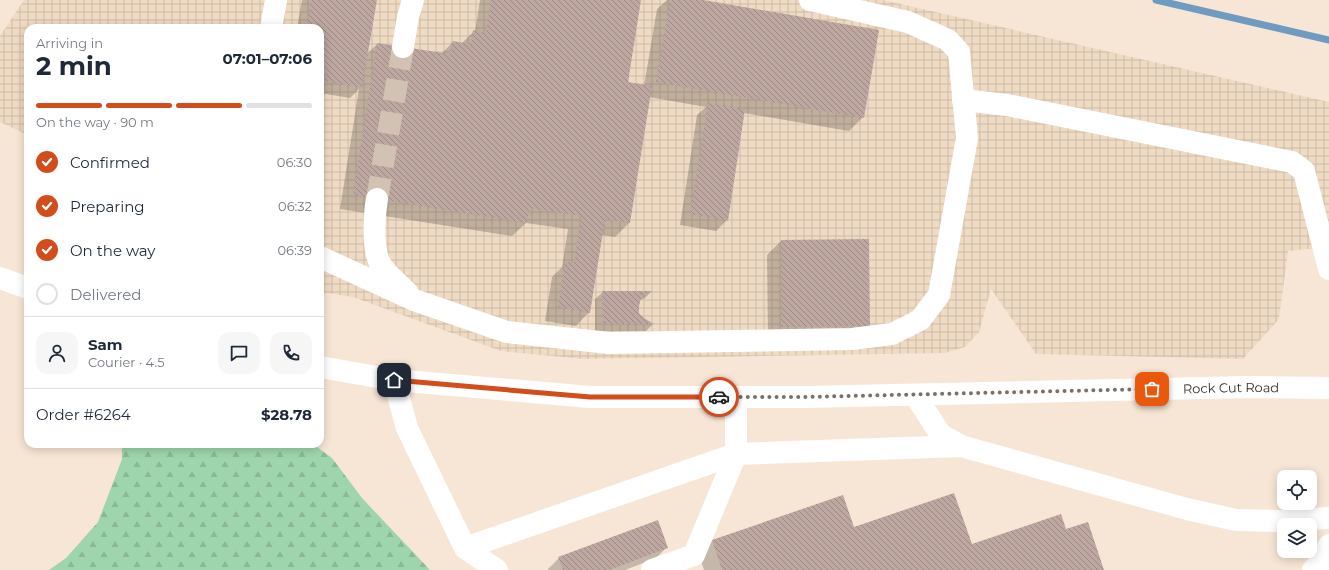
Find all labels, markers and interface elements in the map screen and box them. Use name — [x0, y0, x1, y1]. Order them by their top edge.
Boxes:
text: Arriving in — [36, 35, 103, 51]
text: 07:01–07:06 — [223, 49, 312, 68]
text: 2 min — [36, 50, 112, 82]
text: On the way · 90 m — [36, 114, 154, 130]
icon: check — [36, 151, 58, 173]
text: Confirmed — [70, 153, 150, 172]
text: 06:30 — [277, 154, 312, 170]
icon: check — [36, 195, 58, 217]
text: Preparing — [70, 197, 145, 216]
text: 06:32 — [278, 198, 312, 214]
icon: check — [36, 239, 58, 261]
text: On the way — [70, 241, 155, 260]
text: 06:39 — [277, 242, 312, 258]
text: Delivered — [70, 285, 142, 304]
button: person — [36, 332, 78, 374]
button: chat — [218, 332, 260, 374]
button: phone — [270, 332, 312, 374]
text: Sam — [88, 335, 123, 354]
text: Courier · 4.5 — [88, 354, 165, 370]
pin — [377, 363, 411, 397]
icon: home — [383, 369, 405, 391]
pin — [1135, 372, 1169, 406]
courier — [699, 377, 739, 417]
icon: bag — [1141, 378, 1163, 400]
street label: Rock Cut Road — [1183, 379, 1279, 396]
icon: car — [708, 386, 730, 408]
text: Order #6264 — [36, 405, 131, 424]
text: $28.78 — [261, 405, 312, 424]
map controls — [1277, 470, 1317, 558]
button: locate — [1277, 470, 1317, 510]
button: layers — [1277, 518, 1317, 558]

